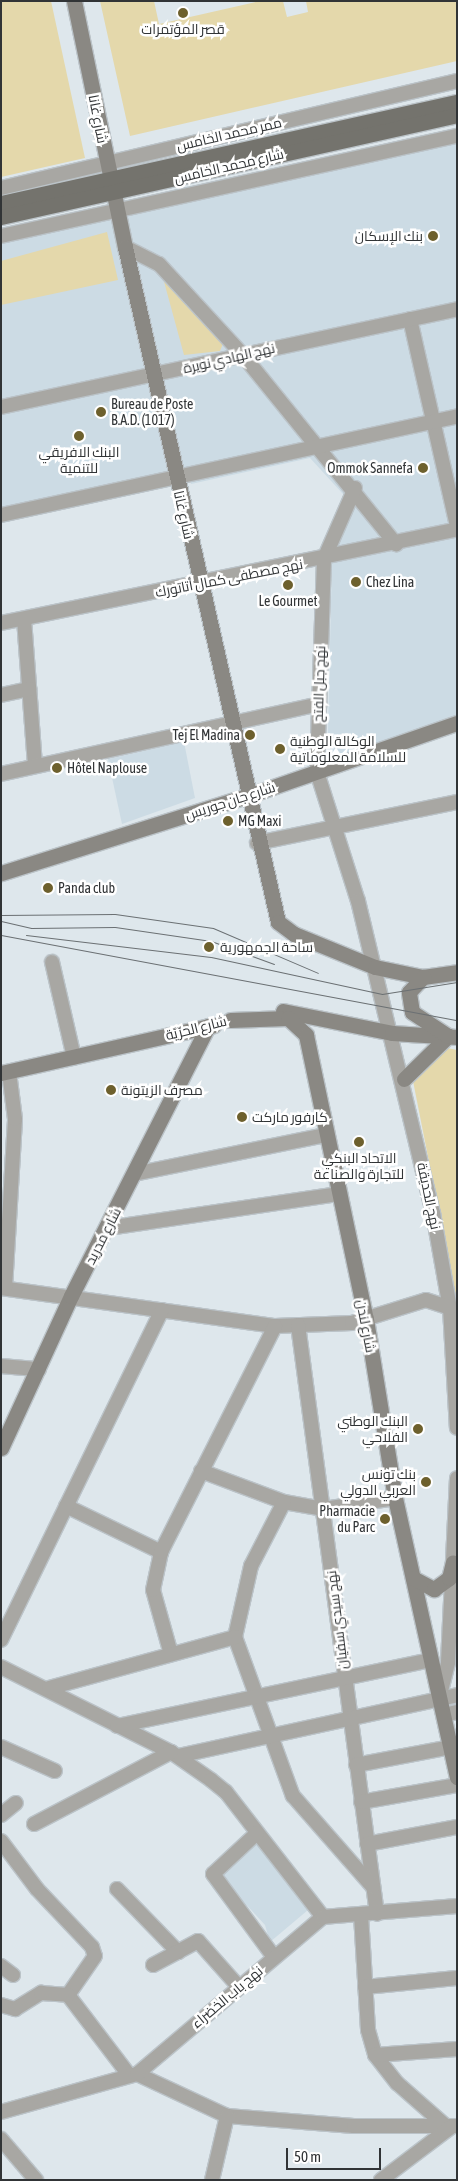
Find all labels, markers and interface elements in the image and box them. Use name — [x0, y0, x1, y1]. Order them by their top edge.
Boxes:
marker: قصر المؤتمرات — [177, 7, 189, 19]
place label: قصر المؤتمرات — [141, 21, 225, 37]
street label: شارع غانا — [85, 93, 111, 145]
street label: ممر محمد الخامس — [175, 114, 283, 154]
street label: شارع محمد الخامس — [173, 145, 285, 187]
place label: بنك الإسكان — [355, 228, 423, 244]
marker: بنك الإسكان — [427, 230, 439, 242]
street label: نهج الهادي نويرة — [181, 339, 277, 377]
place label: Bureau de Poste B.A.D. (1017) — [111, 396, 193, 428]
marker: Bureau de Poste B.A.D. (1017) — [95, 406, 107, 418]
marker: البنك الافريقي للتنمية — [73, 430, 85, 442]
place label: البنك الافريقي للتنمية — [39, 444, 119, 477]
place label: Ommok Sannefa — [327, 460, 413, 476]
marker: Ommok Sannefa — [417, 462, 429, 474]
street label: شارع غانا — [170, 489, 198, 541]
street label: نهج مصطفى كمال أتاتورك — [154, 555, 304, 601]
place label: Chez Lina — [366, 574, 414, 590]
marker: Chez Lina — [350, 576, 362, 588]
marker: Le Gourmet — [282, 579, 294, 591]
place label: Le Gourmet — [258, 593, 318, 609]
street label: نهج جبل الفتح — [309, 645, 329, 723]
place label: Tej El Madina — [173, 727, 240, 743]
marker: Tej El Madina — [244, 729, 256, 741]
place label: الوكالة الوطنية للسلامة المعلوماتية — [290, 733, 406, 766]
marker: الوكالة الوطنية للسلامة المعلوماتية — [274, 743, 286, 755]
place label: Hôtel Naplouse — [67, 760, 147, 776]
marker: Hôtel Naplouse — [51, 762, 63, 774]
street label: شارع جان جوريس — [183, 778, 277, 824]
place label: MG Maxi — [238, 813, 281, 829]
marker: MG Maxi — [222, 815, 234, 827]
place label: Panda club — [58, 880, 115, 896]
marker: Panda club — [42, 882, 54, 894]
place label: ساحة الجمهورية — [220, 939, 313, 955]
marker: ساحة الجمهورية — [202, 940, 216, 954]
street label: شارع الحرّيّة — [164, 1012, 228, 1044]
place label: مصرف الزيتونة — [121, 1082, 203, 1098]
marker: مصرف الزيتونة — [105, 1084, 117, 1096]
place label: كارفور ماركت — [252, 1109, 328, 1125]
marker: كارفور ماركت — [236, 1111, 248, 1123]
marker: الاتحاد البنكي للتجارة والصناعة — [353, 1136, 365, 1148]
place label: الاتحاد البنكي للتجارة والصناعة — [314, 1150, 404, 1182]
street label: نهج الحديقة — [414, 1161, 444, 1231]
street label: شارع مدريد — [82, 1205, 124, 1267]
street label: شارع لندن — [353, 1298, 379, 1354]
place label: البنك الوطني الفلاحي — [337, 1413, 408, 1445]
marker: البنك الوطني الفلاحي — [412, 1423, 424, 1435]
place label: بنك تونس العربي الدولي — [340, 1466, 416, 1498]
marker: بنك تونس العربي الدولي — [420, 1476, 432, 1488]
place label: Pharmacie du Parc — [319, 1503, 375, 1535]
marker: Pharmacie du Parc — [379, 1513, 391, 1525]
street label: نهج سيدي سفيان — [323, 1570, 351, 1670]
street label: نهج باب الخضراء — [188, 1962, 266, 2032]
scale bar — [288, 2138, 383, 2170]
text: 50 m — [294, 2148, 321, 2165]

